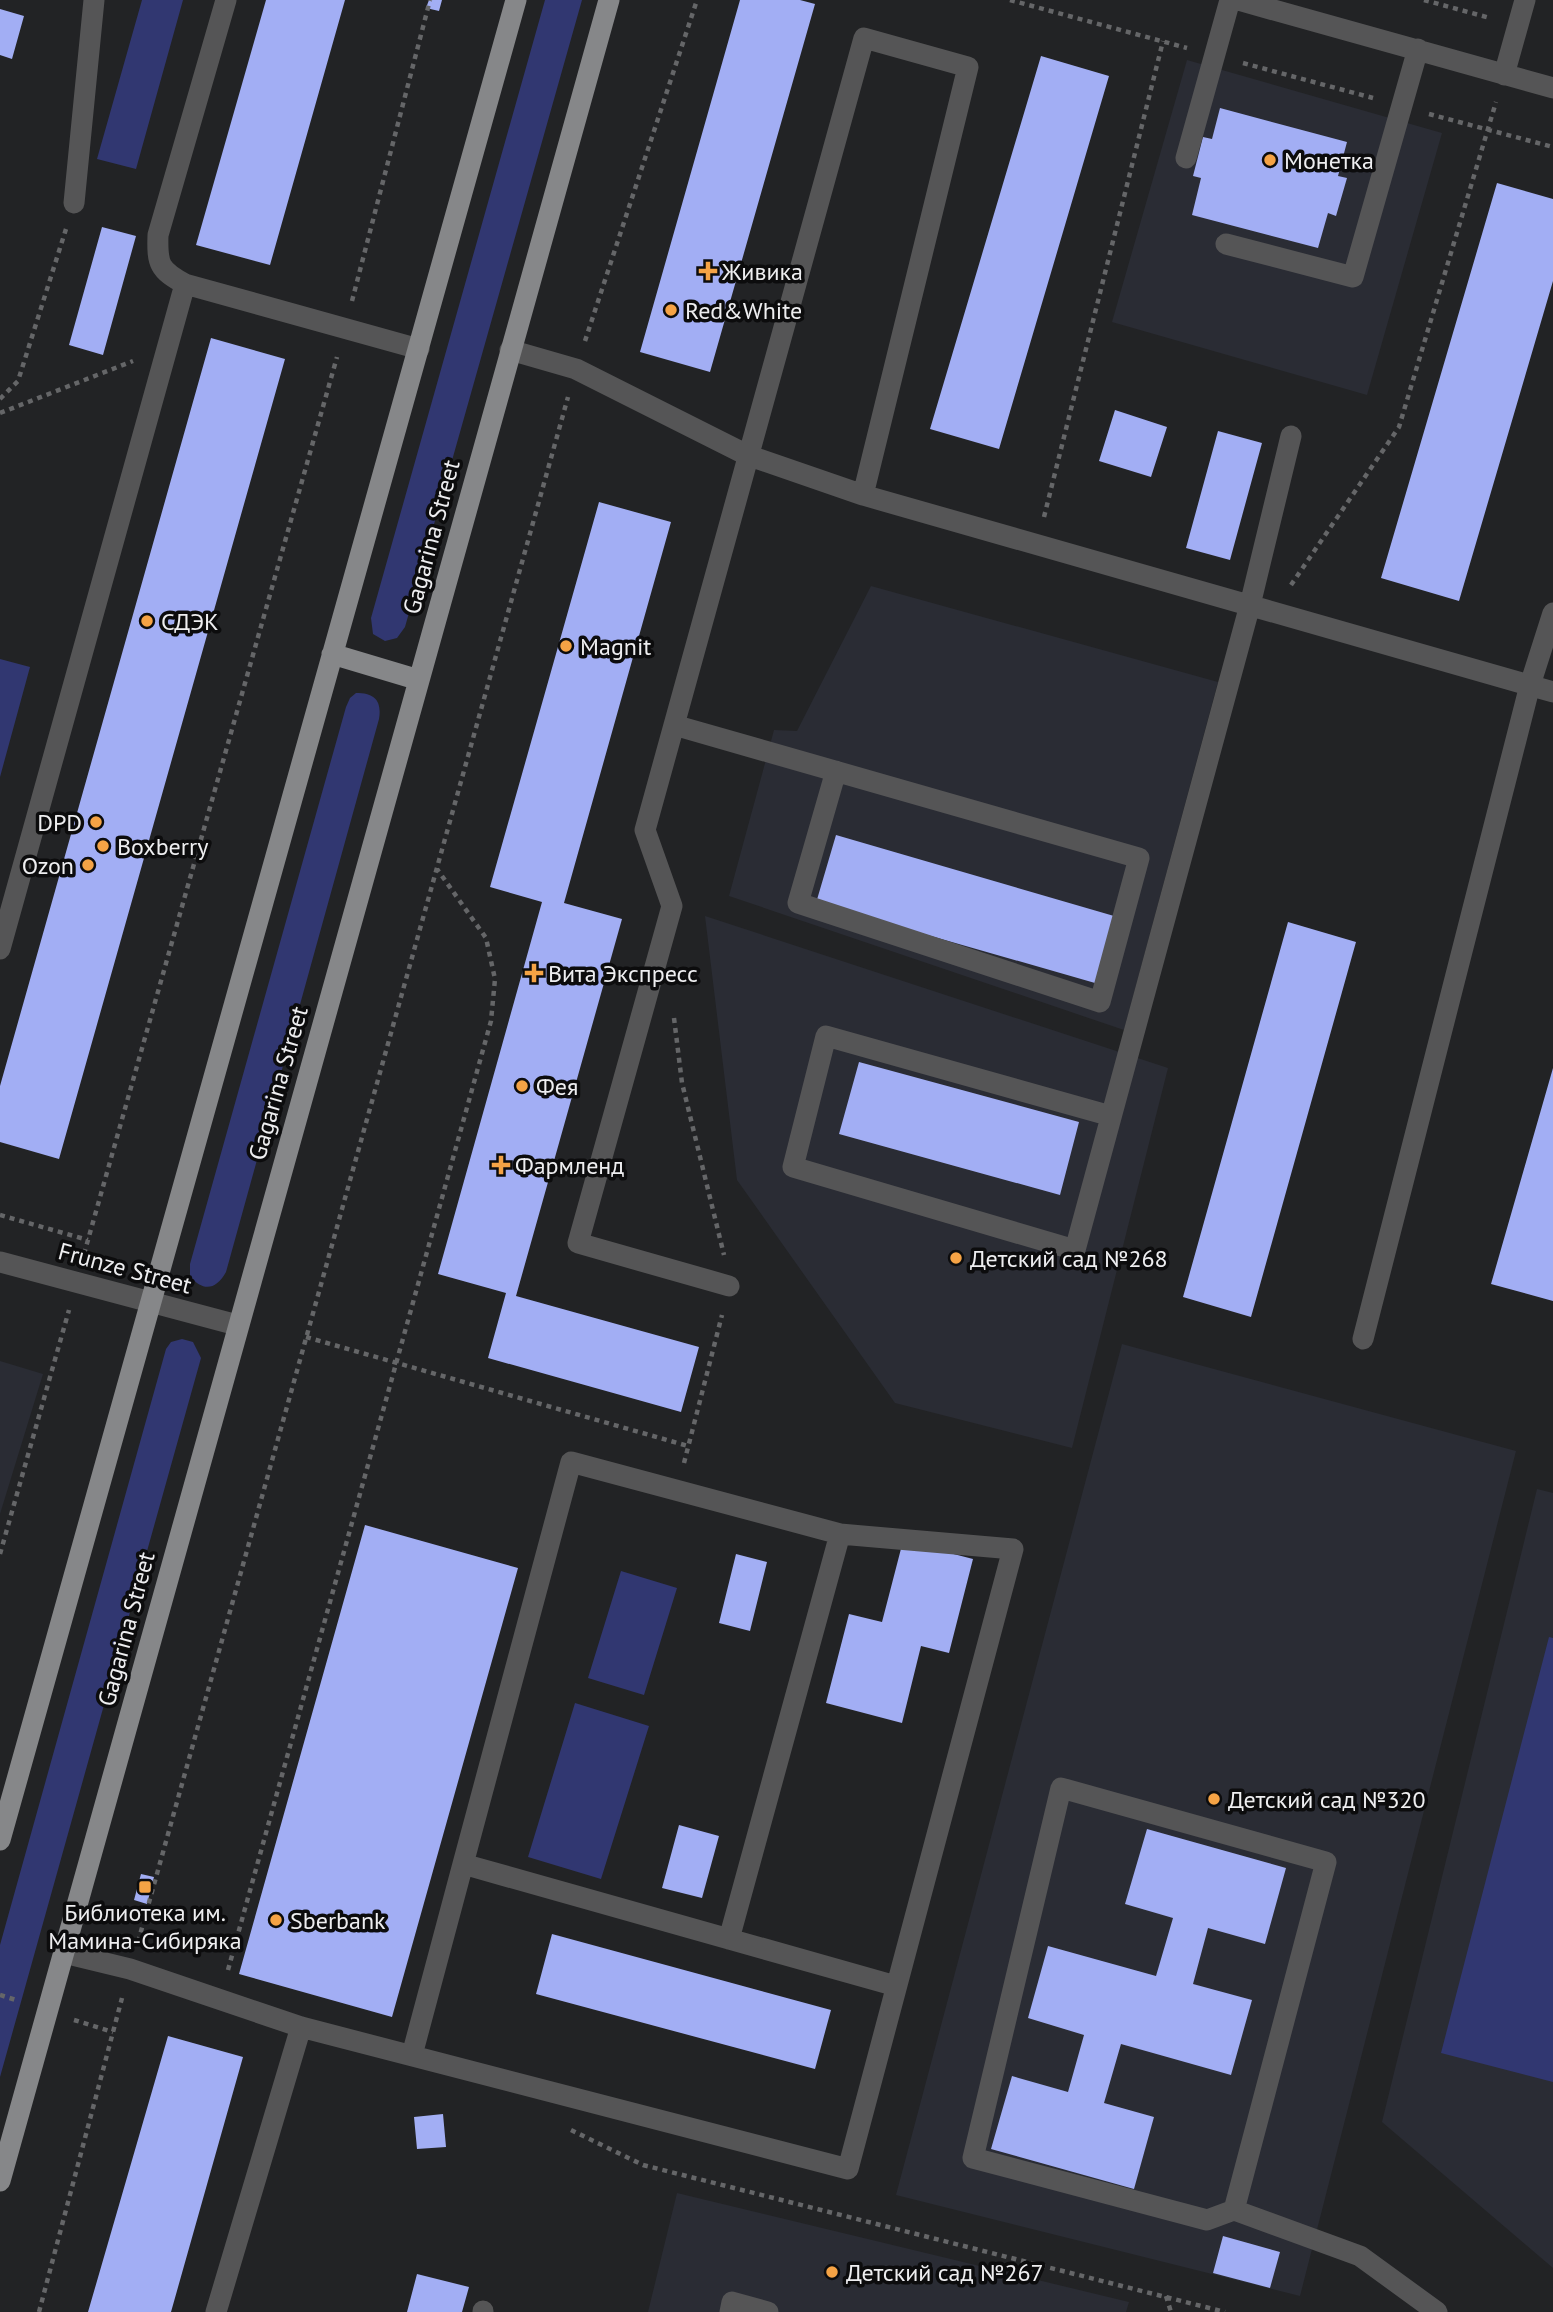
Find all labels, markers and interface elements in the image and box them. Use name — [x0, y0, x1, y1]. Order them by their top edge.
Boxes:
place label: Монетка — [1284, 145, 1374, 176]
marker: Монетка — [1262, 152, 1278, 168]
place label: Живика — [721, 256, 803, 287]
marker: Живика — [700, 263, 716, 279]
place label: Red&White — [685, 295, 802, 326]
marker: Red&White — [663, 302, 679, 318]
street label: Gagarina Street — [395, 456, 467, 618]
place label: СДЭК — [161, 606, 219, 637]
marker: СДЭК — [139, 613, 155, 629]
place label: Magnit — [580, 631, 651, 662]
marker: Magnit — [558, 638, 574, 654]
place label: DPD — [37, 807, 82, 838]
marker: DPD — [88, 814, 104, 830]
place label: Boxberry — [117, 831, 208, 862]
marker: Boxberry — [95, 838, 111, 854]
place label: Ozon — [22, 850, 74, 881]
marker: Ozon — [80, 857, 96, 873]
place label: Вита Экспресс — [548, 958, 698, 989]
marker: Вита Экспресс — [526, 965, 542, 981]
street label: Gagarina Street — [241, 1002, 315, 1164]
place label: Фея — [536, 1071, 578, 1102]
marker: Фея — [514, 1078, 530, 1094]
place label: Фармленд — [515, 1150, 624, 1181]
marker: Фармленд — [493, 1157, 509, 1173]
street label: Frunze Street — [55, 1235, 195, 1301]
place label: Детский сад №268 — [970, 1243, 1168, 1274]
marker: Детский сад №268 — [948, 1250, 964, 1266]
street label: Gagarina Street — [90, 1548, 162, 1710]
place label: Детский сад №320 — [1228, 1784, 1426, 1815]
marker: Детский сад №320 — [1206, 1791, 1222, 1807]
marker: Библиотека им. Мамина-Сибиряка — [137, 1879, 153, 1895]
place label: Библиотека им. Мамина-Сибиряка — [48, 1897, 242, 1956]
place label: Sberbank — [290, 1905, 386, 1936]
marker: Sberbank — [268, 1912, 284, 1928]
place label: Детский сад №267 — [846, 2257, 1044, 2288]
marker: Детский сад №267 — [824, 2264, 840, 2280]

